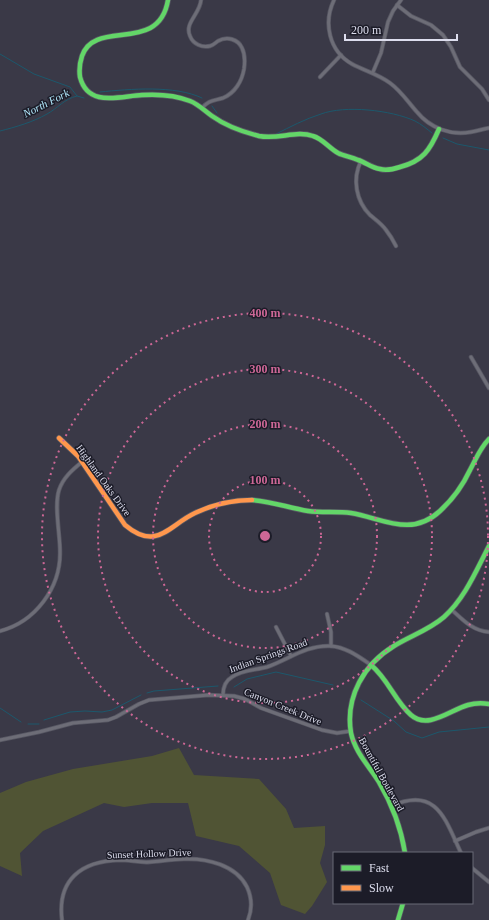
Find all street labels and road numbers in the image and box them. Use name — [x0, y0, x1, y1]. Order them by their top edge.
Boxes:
street label: Highland Oaks Drive — [74, 442, 134, 519]
street label: Indian Springs Road — [228, 636, 309, 675]
street label: Canyon Creek Drive — [242, 686, 324, 727]
street label: Bountiful Boulevard — [357, 735, 406, 813]
street label: Sunset Hollow Drive — [107, 847, 192, 860]

